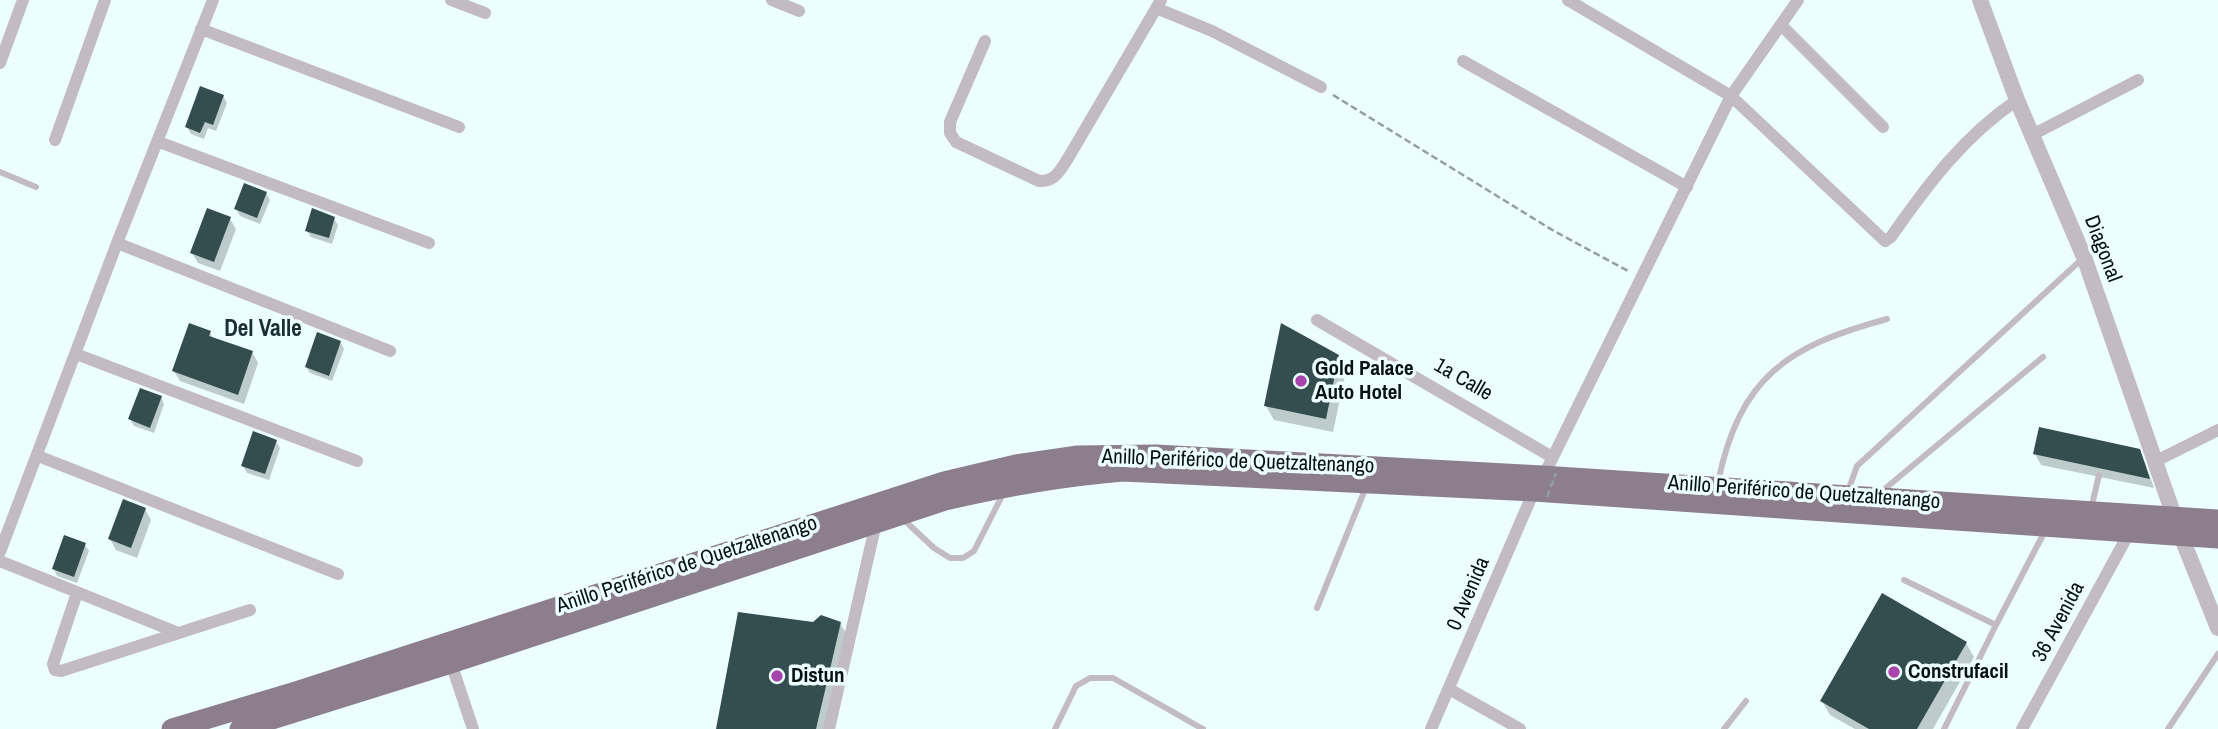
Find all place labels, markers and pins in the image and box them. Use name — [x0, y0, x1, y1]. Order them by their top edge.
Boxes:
place label: Gold Palace Auto Hotel — [1315, 356, 1414, 406]
marker: Gold Palace Auto Hotel — [1293, 373, 1309, 389]
place label: Construfacil — [1908, 659, 2008, 685]
place label: Distun — [791, 663, 845, 689]
marker: Construfacil — [1886, 664, 1902, 680]
marker: Distun — [769, 668, 785, 684]

